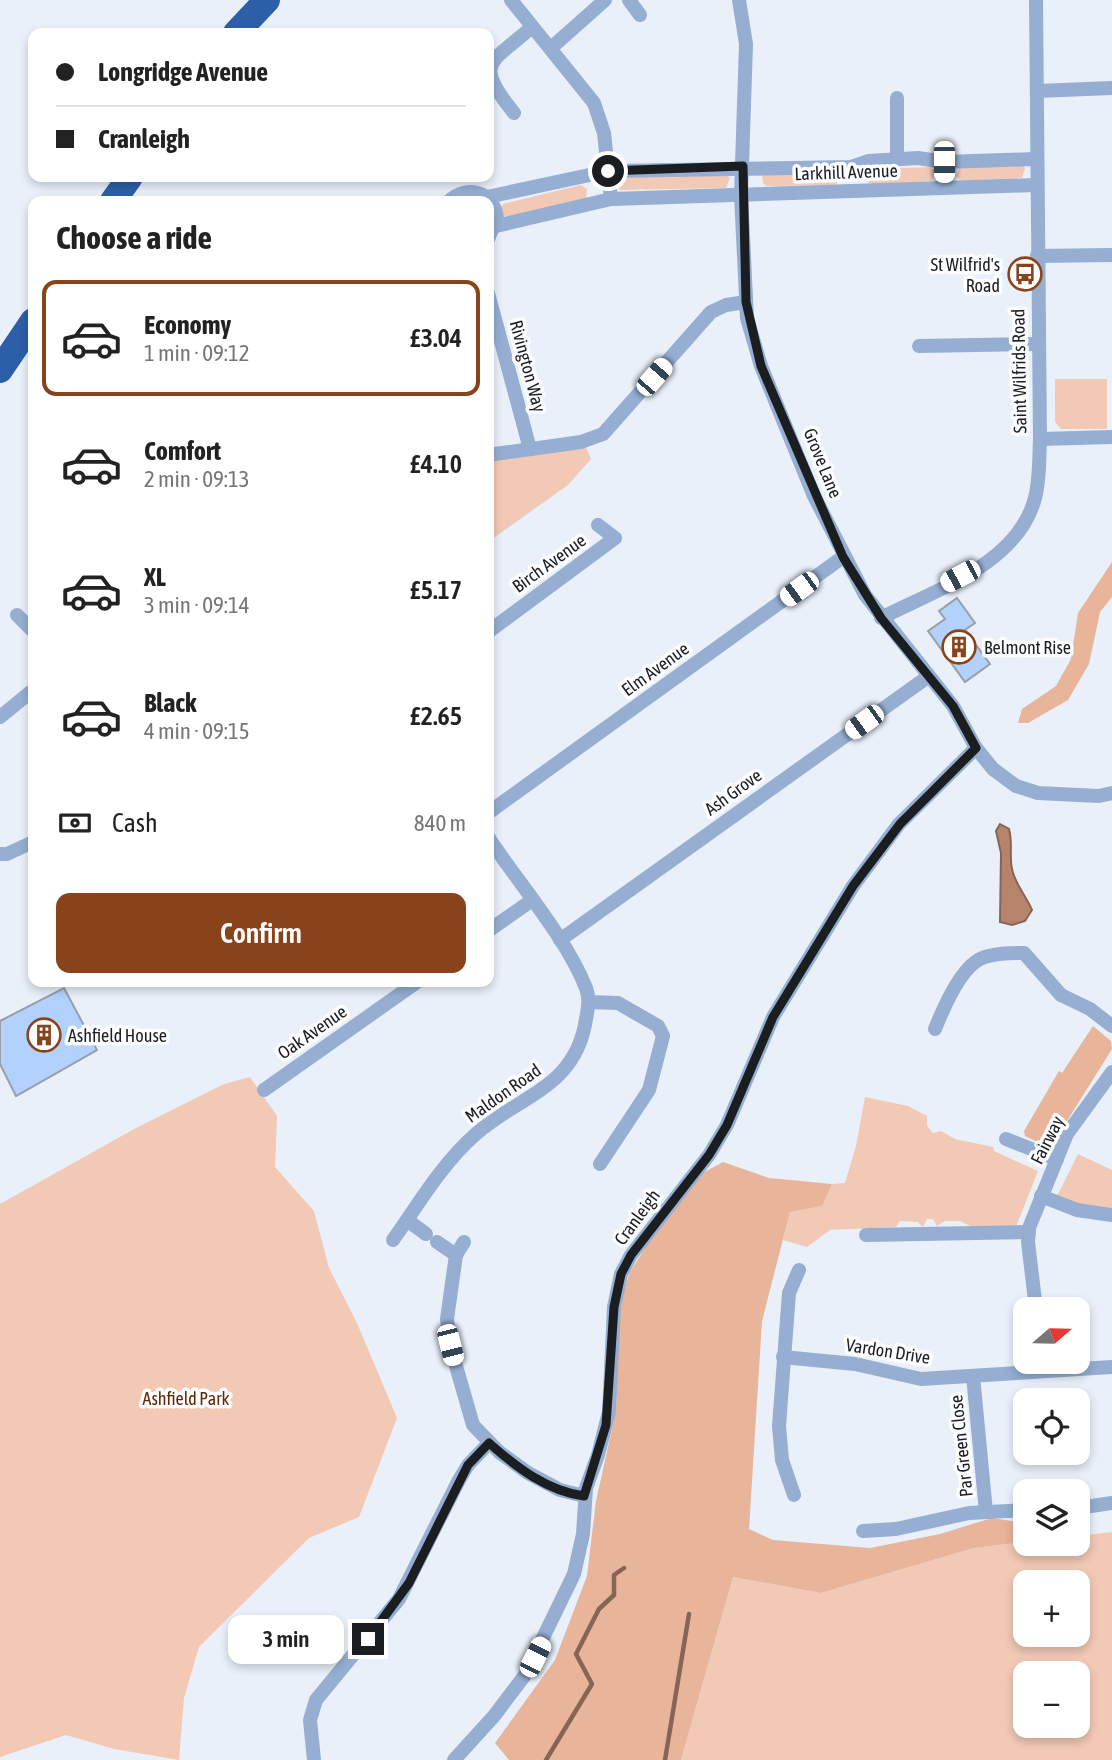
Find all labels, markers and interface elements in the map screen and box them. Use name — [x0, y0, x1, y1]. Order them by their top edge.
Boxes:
text: Longridge Avenue — [98, 57, 268, 87]
text: Cranleigh — [98, 124, 190, 154]
car — [934, 141, 955, 183]
route start — [592, 155, 624, 187]
street label: Larkhill Avenue — [794, 160, 898, 184]
text: Choose a ride — [56, 219, 212, 256]
place label: St Wilfrid's Road — [931, 254, 1000, 296]
bus stop icon: St Wilfrid's Road — [1006, 255, 1044, 293]
icon: car — [60, 307, 123, 370]
street label: Saint Wilfrids Road — [1007, 309, 1031, 433]
text: Economy — [144, 310, 231, 340]
street label: Rivington Way — [506, 318, 550, 414]
text: £3.04 — [410, 323, 462, 353]
text: 1 min · 09:12 — [144, 340, 250, 366]
car — [633, 354, 676, 400]
street label: Grove Lane — [800, 425, 846, 501]
icon: car — [60, 433, 123, 496]
text: Comfort — [144, 436, 221, 466]
text: £4.10 — [410, 449, 462, 479]
text: 2 min · 09:13 — [144, 466, 250, 492]
street label: Birch Avenue — [508, 529, 590, 597]
car — [937, 557, 984, 595]
icon: car — [60, 559, 123, 622]
text: XL — [144, 562, 166, 592]
car — [776, 568, 823, 610]
text: £5.17 — [410, 575, 462, 605]
text: 3 min · 09:14 — [144, 592, 250, 618]
building icon: Belmont Rise — [940, 628, 978, 666]
place label: Belmont Rise — [984, 637, 1071, 658]
street label: Elm Avenue — [617, 638, 693, 700]
icon: car — [60, 685, 123, 748]
text: Black — [144, 688, 196, 718]
text: £2.65 — [410, 701, 462, 731]
car — [841, 701, 888, 743]
text: 4 min · 09:15 — [144, 718, 250, 744]
street label: Ash Grove — [701, 764, 765, 820]
icon: cash — [56, 804, 94, 842]
text: Cash — [112, 808, 158, 838]
text: 840 m — [414, 810, 466, 836]
button: Confirm — [56, 893, 466, 973]
street label: Oak Avenue — [274, 1001, 350, 1063]
building icon: Ashfield House — [25, 1016, 63, 1054]
place label: Ashfield House — [68, 1025, 167, 1046]
street label: Maldon Road — [461, 1059, 545, 1127]
street label: Fairway — [1026, 1112, 1068, 1168]
street label: Cranleigh — [610, 1185, 664, 1249]
north arrow — [1013, 1297, 1090, 1374]
map controls — [1013, 1297, 1090, 1738]
car — [435, 1322, 466, 1368]
street label: Vardon Drive — [844, 1334, 932, 1368]
park label: Ashfield Park — [143, 1388, 229, 1409]
button: locate — [1013, 1388, 1090, 1465]
street label: Par Green Close — [945, 1394, 977, 1498]
button: layers — [1013, 1479, 1090, 1556]
button: + — [1013, 1570, 1090, 1647]
callout: 3 min — [228, 1614, 344, 1664]
route end — [352, 1623, 384, 1655]
text: 3 min — [263, 1626, 309, 1652]
car — [517, 1634, 554, 1680]
button: − — [1013, 1661, 1090, 1738]

